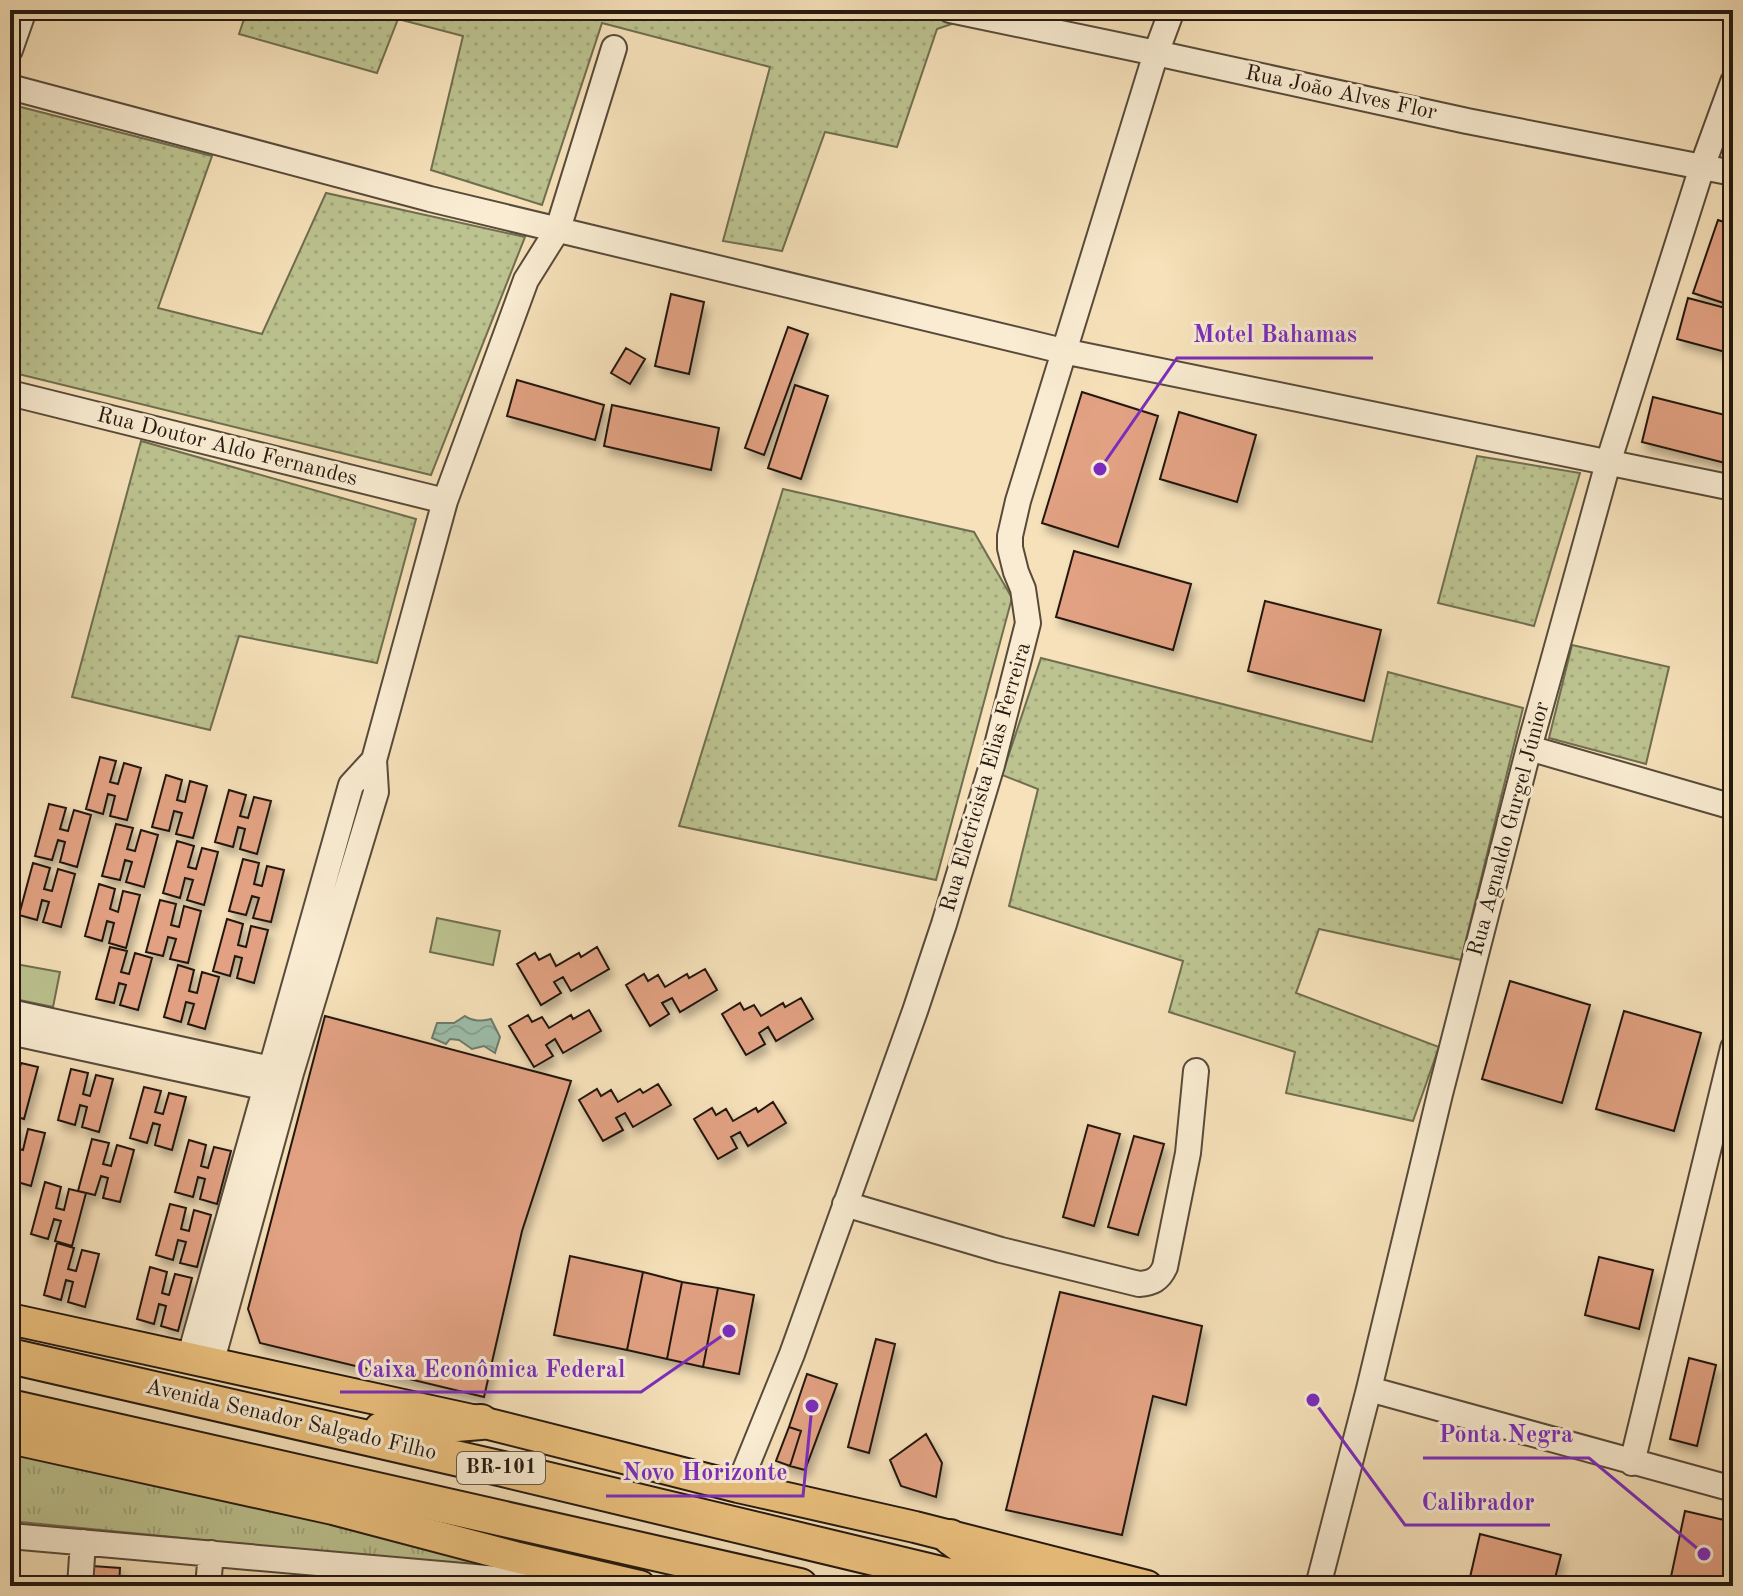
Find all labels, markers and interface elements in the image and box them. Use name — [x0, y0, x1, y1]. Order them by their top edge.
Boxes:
street label: Rua João Alves Flor — [1243, 62, 1439, 124]
callout: Motel Bahamas — [1177, 310, 1373, 358]
text: Motel Bahamas — [1193, 324, 1357, 348]
street label: Rua Doutor Aldo Fernandes — [94, 404, 360, 490]
street label: Rua Eletricista Elias Ferreira — [937, 640, 1035, 914]
street label: Rua Agnaldo Gurgel Júnior — [1464, 699, 1554, 959]
callout: Caixa Econômica Federal — [340, 1344, 641, 1392]
text: Caixa Econômica Federal — [357, 1359, 625, 1383]
street label: Avenida Senador Salgado Filho — [143, 1376, 439, 1464]
callout: Ponta Negra — [1423, 1410, 1589, 1458]
text: Ponta Negra — [1439, 1424, 1573, 1448]
callout: Novo Horizonte — [606, 1448, 803, 1496]
road number: BR-101 — [457, 1452, 545, 1484]
text: Novo Horizonte — [622, 1462, 788, 1486]
callout: Calibrador — [1405, 1477, 1550, 1525]
text: Calibrador — [1421, 1492, 1535, 1516]

